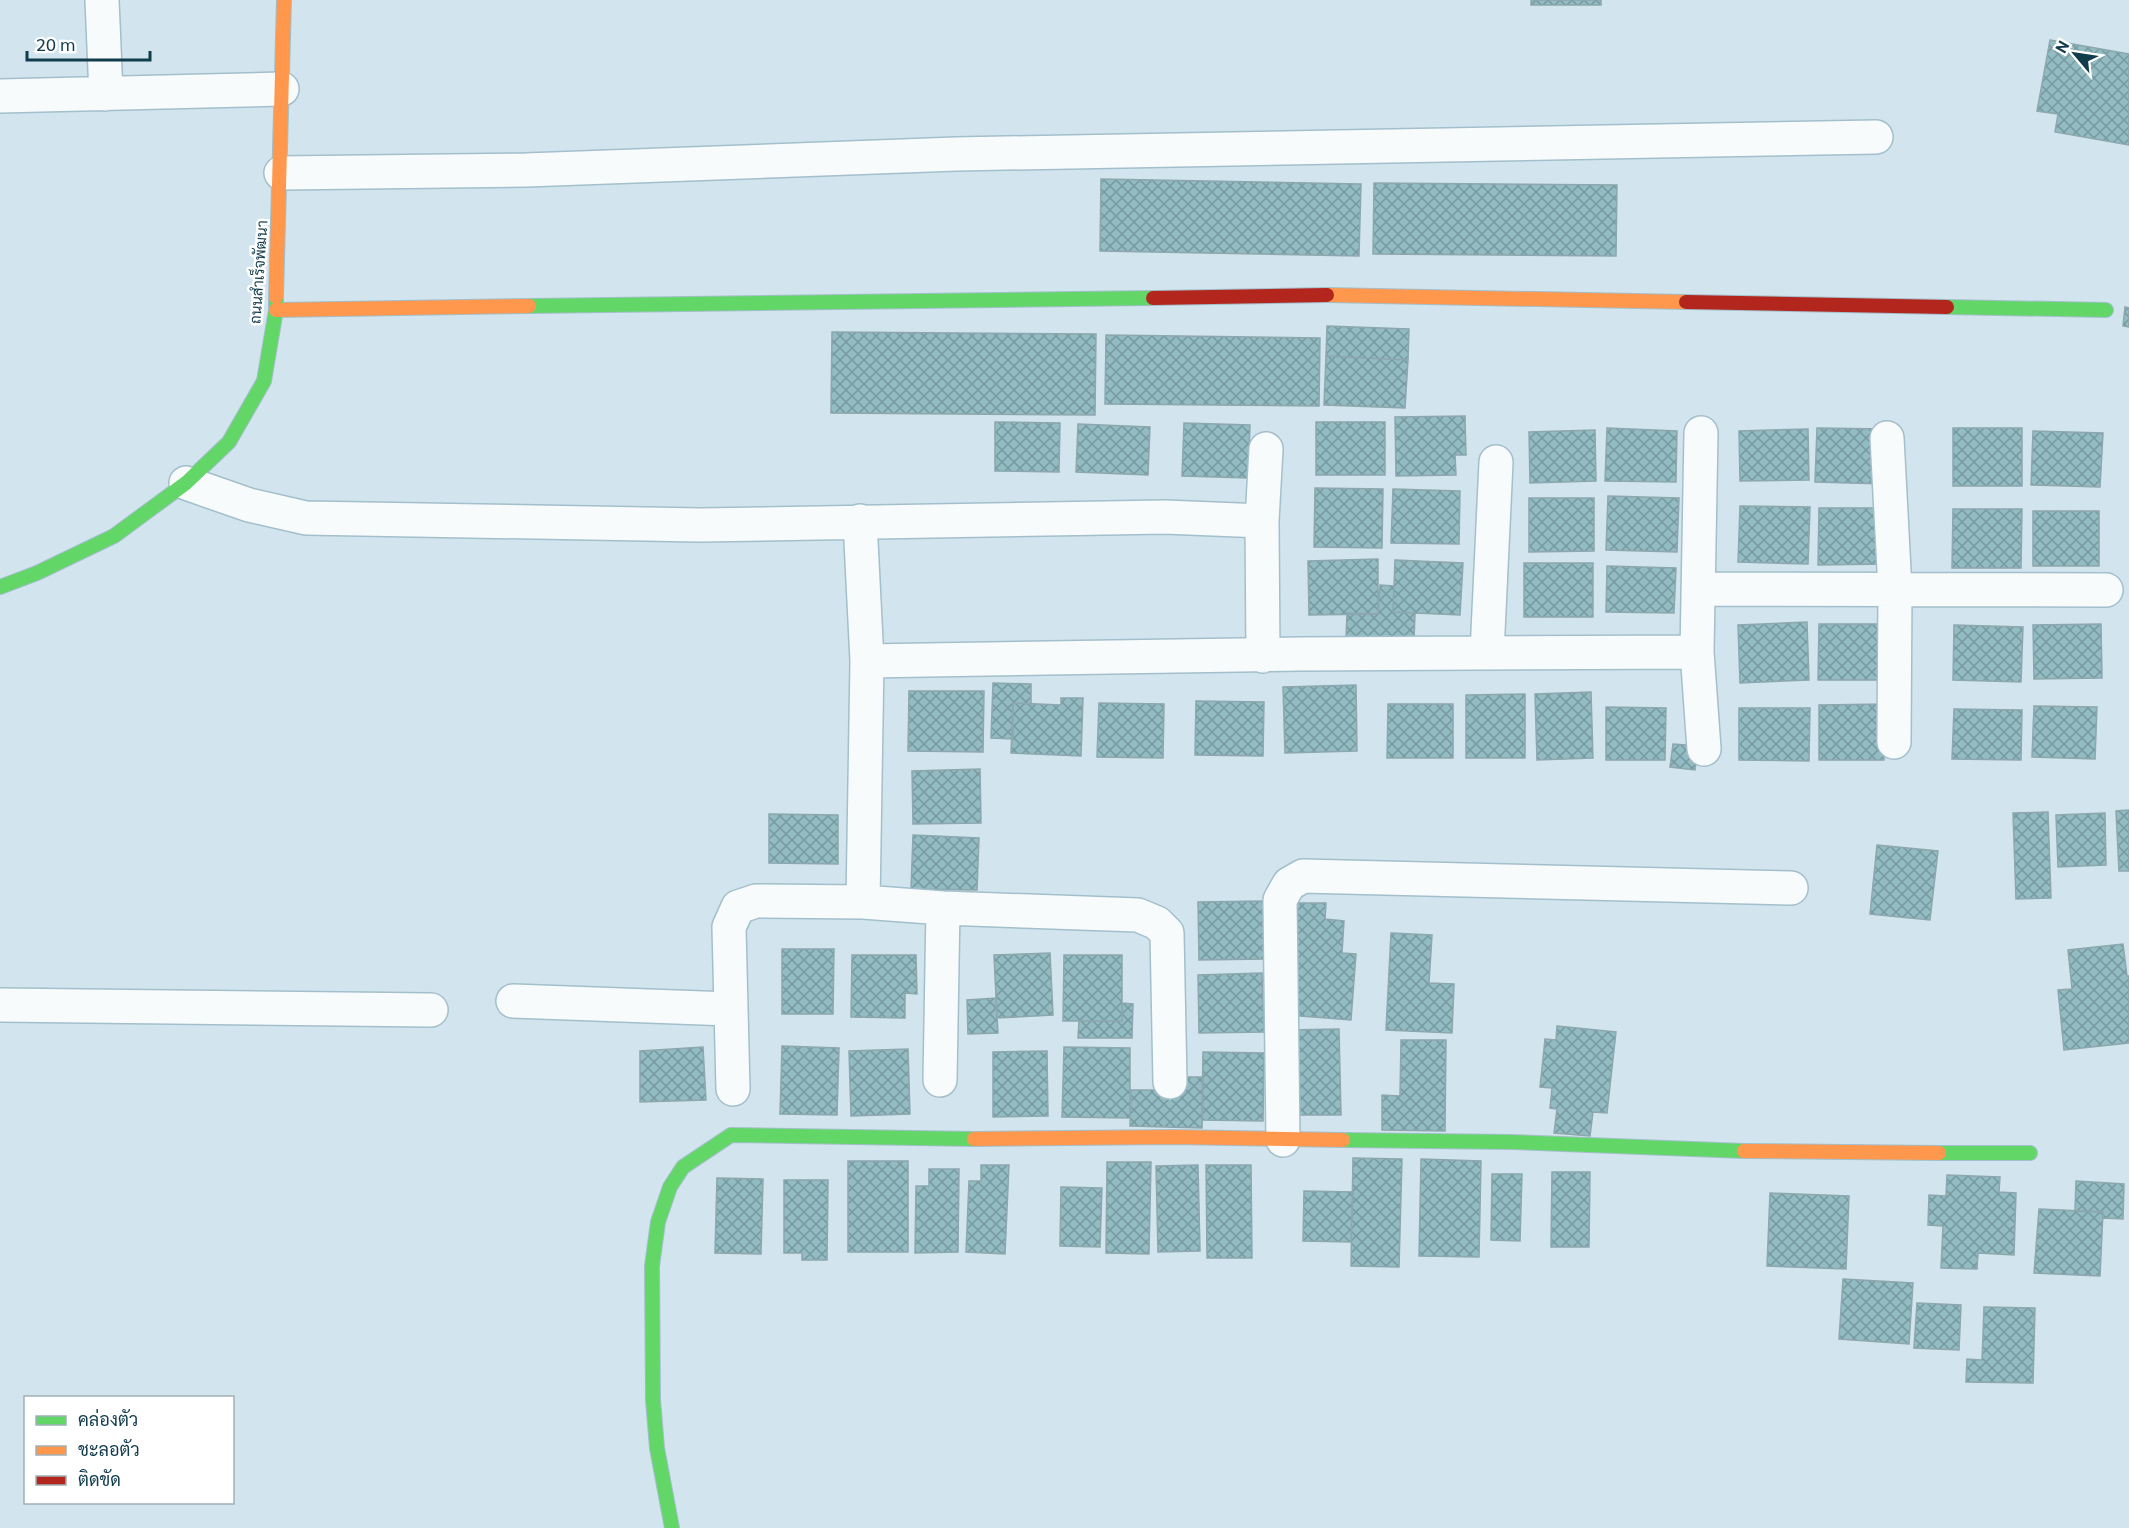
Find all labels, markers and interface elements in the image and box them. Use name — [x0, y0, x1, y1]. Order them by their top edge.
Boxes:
scale bar — [27, 24, 150, 62]
north arrow — [2045, 24, 2105, 84]
text: 20 m — [36, 32, 75, 55]
text: N — [2050, 37, 2073, 56]
street label: ถนนสำเร็จพัฒนา — [244, 219, 271, 325]
legend — [24, 1396, 234, 1504]
text: คล่องตัว — [78, 1407, 138, 1430]
text: ชะลอตัว — [78, 1437, 140, 1460]
text: ติดขัด — [78, 1467, 121, 1490]

